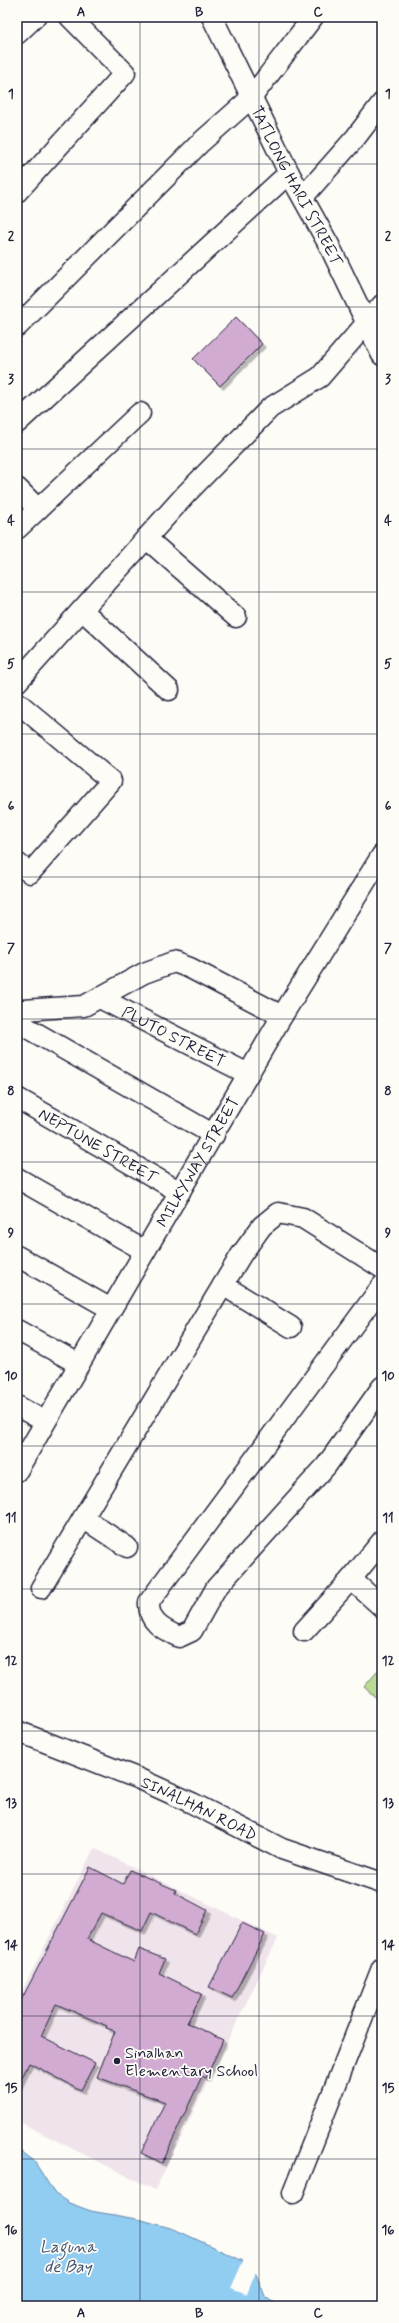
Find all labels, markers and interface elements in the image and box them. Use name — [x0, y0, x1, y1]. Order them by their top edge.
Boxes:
text: A — [77, 4, 85, 21]
text: B — [195, 4, 204, 21]
text: C — [313, 4, 323, 21]
text: 1 — [8, 86, 14, 103]
text: 1 — [385, 86, 391, 103]
street label: TATLONG HARI STREET — [246, 103, 347, 271]
text: 2 — [8, 228, 15, 245]
text: 2 — [385, 228, 392, 245]
text: 3 — [8, 371, 14, 388]
text: 3 — [385, 371, 391, 388]
text: 4 — [7, 513, 15, 530]
text: 4 — [384, 513, 392, 530]
text: 5 — [7, 656, 15, 673]
text: 5 — [384, 656, 392, 673]
text: 6 — [8, 798, 15, 815]
text: 6 — [385, 798, 392, 815]
text: 7 — [7, 940, 15, 957]
text: 7 — [384, 940, 392, 957]
street label: PLUTO STREET — [118, 1002, 228, 1072]
text: 8 — [7, 1083, 15, 1100]
text: 8 — [384, 1083, 392, 1100]
street label: MILKYWAY STREET — [152, 1093, 245, 1231]
street label: NEPTUNE STREET — [34, 1104, 162, 1189]
text: 9 — [8, 1225, 15, 1242]
text: 9 — [385, 1225, 392, 1242]
text: 10 — [4, 1368, 18, 1385]
text: 10 — [381, 1368, 395, 1385]
text: 11 — [5, 1510, 17, 1527]
text: 11 — [382, 1510, 394, 1527]
text: 12 — [5, 1653, 17, 1670]
text: 12 — [382, 1653, 394, 1670]
street label: SINALHAN ROAD — [137, 1772, 260, 1846]
text: 13 — [5, 1795, 17, 1812]
text: 13 — [382, 1795, 394, 1812]
text: 14 — [4, 1937, 18, 1954]
text: 14 — [381, 1937, 395, 1954]
place label: Sinalhan Elementary School — [125, 2043, 258, 2082]
marker: Sinalhan Elementary School — [112, 2056, 122, 2066]
text: 15 — [5, 2080, 17, 2097]
text: 15 — [382, 2080, 394, 2097]
text: 16 — [4, 2222, 18, 2239]
text: 16 — [381, 2222, 395, 2239]
water label: Laguna de Bay — [40, 2236, 97, 2278]
text: A — [77, 2305, 85, 2322]
text: B — [195, 2305, 204, 2322]
text: C — [313, 2305, 323, 2322]

